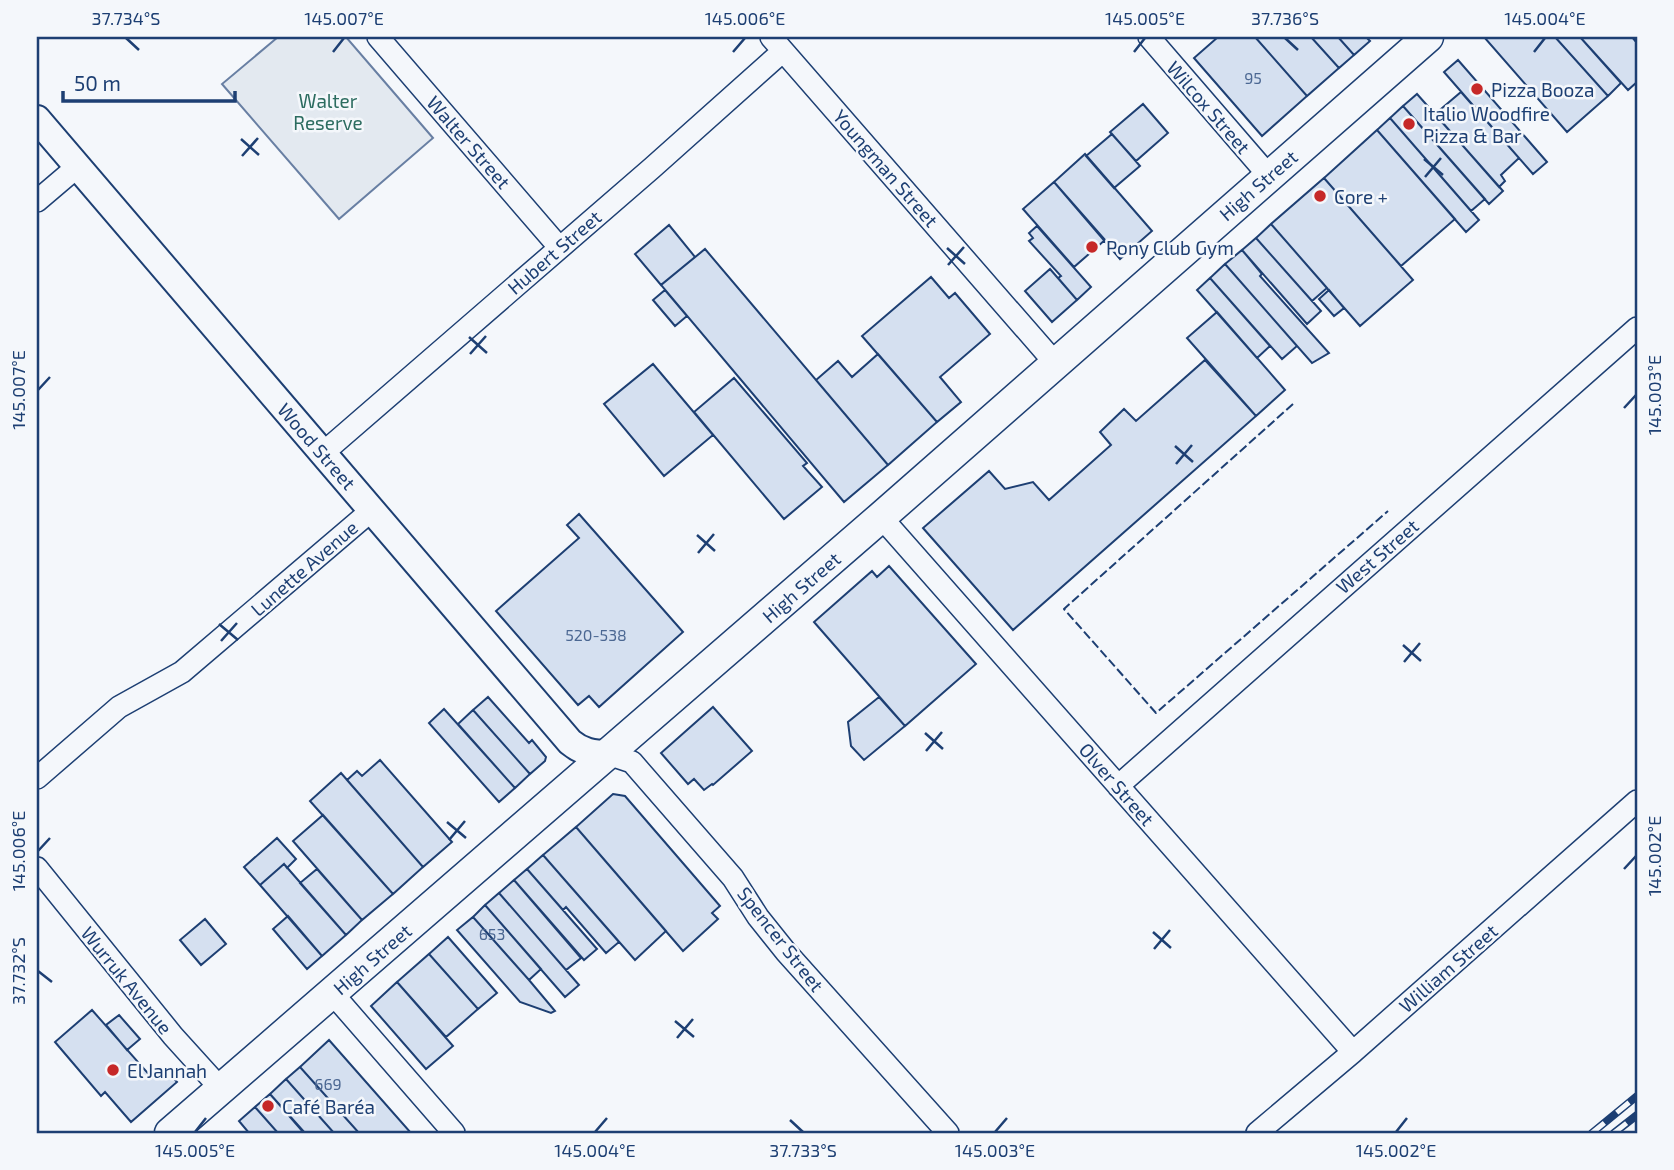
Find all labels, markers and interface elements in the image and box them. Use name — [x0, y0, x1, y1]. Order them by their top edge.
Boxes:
text: 37.734°S — [92, 7, 160, 29]
text: 145.007°E — [304, 7, 384, 29]
text: 145.006°E — [705, 7, 785, 29]
text: 145.005°E — [1105, 7, 1185, 29]
text: 37.736°S — [1251, 7, 1319, 29]
text: 145.004°E — [1504, 7, 1586, 29]
street label: Wilcox Street — [1163, 56, 1255, 158]
scale bar — [63, 60, 234, 104]
house number: 95 — [1244, 68, 1262, 87]
text: 50 m — [74, 70, 121, 95]
place label: Pizza Booza — [1491, 78, 1594, 101]
marker: Pizza Booza — [1469, 81, 1485, 97]
park label: Walter Reserve — [293, 89, 363, 134]
street label: Walter Street — [422, 91, 516, 193]
place label: Italio Woodfire Pizza & Bar — [1423, 102, 1550, 147]
street label: Youngman Street — [829, 105, 943, 231]
marker: Italio Woodfire Pizza & Bar — [1401, 116, 1417, 132]
street label: High Street — [1214, 145, 1302, 225]
place label: Core + — [1334, 185, 1388, 208]
marker: Core + — [1312, 188, 1328, 204]
street label: Hubert Street — [503, 205, 605, 299]
place label: Pony Club Gym — [1106, 236, 1234, 259]
marker: Pony Club Gym — [1084, 239, 1100, 255]
text: 145.007°E — [7, 350, 29, 430]
text: 145.003°E — [1643, 355, 1665, 435]
street label: Wood Street — [273, 398, 361, 494]
street label: West Street — [1331, 514, 1423, 598]
street label: Lunette Avenue — [246, 515, 362, 621]
street label: High Street — [757, 547, 845, 627]
house number: 520-538 — [565, 625, 627, 644]
street label: Olver Street — [1075, 738, 1159, 830]
text: 145.006°E — [7, 811, 29, 891]
text: 145.002°E — [1643, 816, 1665, 896]
street label: Spencer Street — [733, 882, 829, 996]
street label: High Street — [328, 919, 416, 999]
street label: William Street — [1394, 919, 1502, 1017]
street label: Wurruk Avenue — [77, 922, 177, 1038]
house number: 653 — [479, 924, 505, 943]
text: 37.732°S — [7, 937, 29, 1005]
place label: El Jannah — [127, 1059, 207, 1082]
marker: El Jannah — [105, 1062, 121, 1078]
house number: 669 — [314, 1074, 342, 1093]
place label: Café Baréa — [282, 1095, 375, 1118]
marker: Café Baréa — [260, 1098, 276, 1114]
text: 145.005°E — [155, 1139, 235, 1161]
text: 145.004°E — [554, 1139, 636, 1161]
text: 37.733°S — [769, 1139, 837, 1161]
text: 145.003°E — [955, 1139, 1035, 1161]
text: 145.002°E — [1356, 1139, 1436, 1161]

